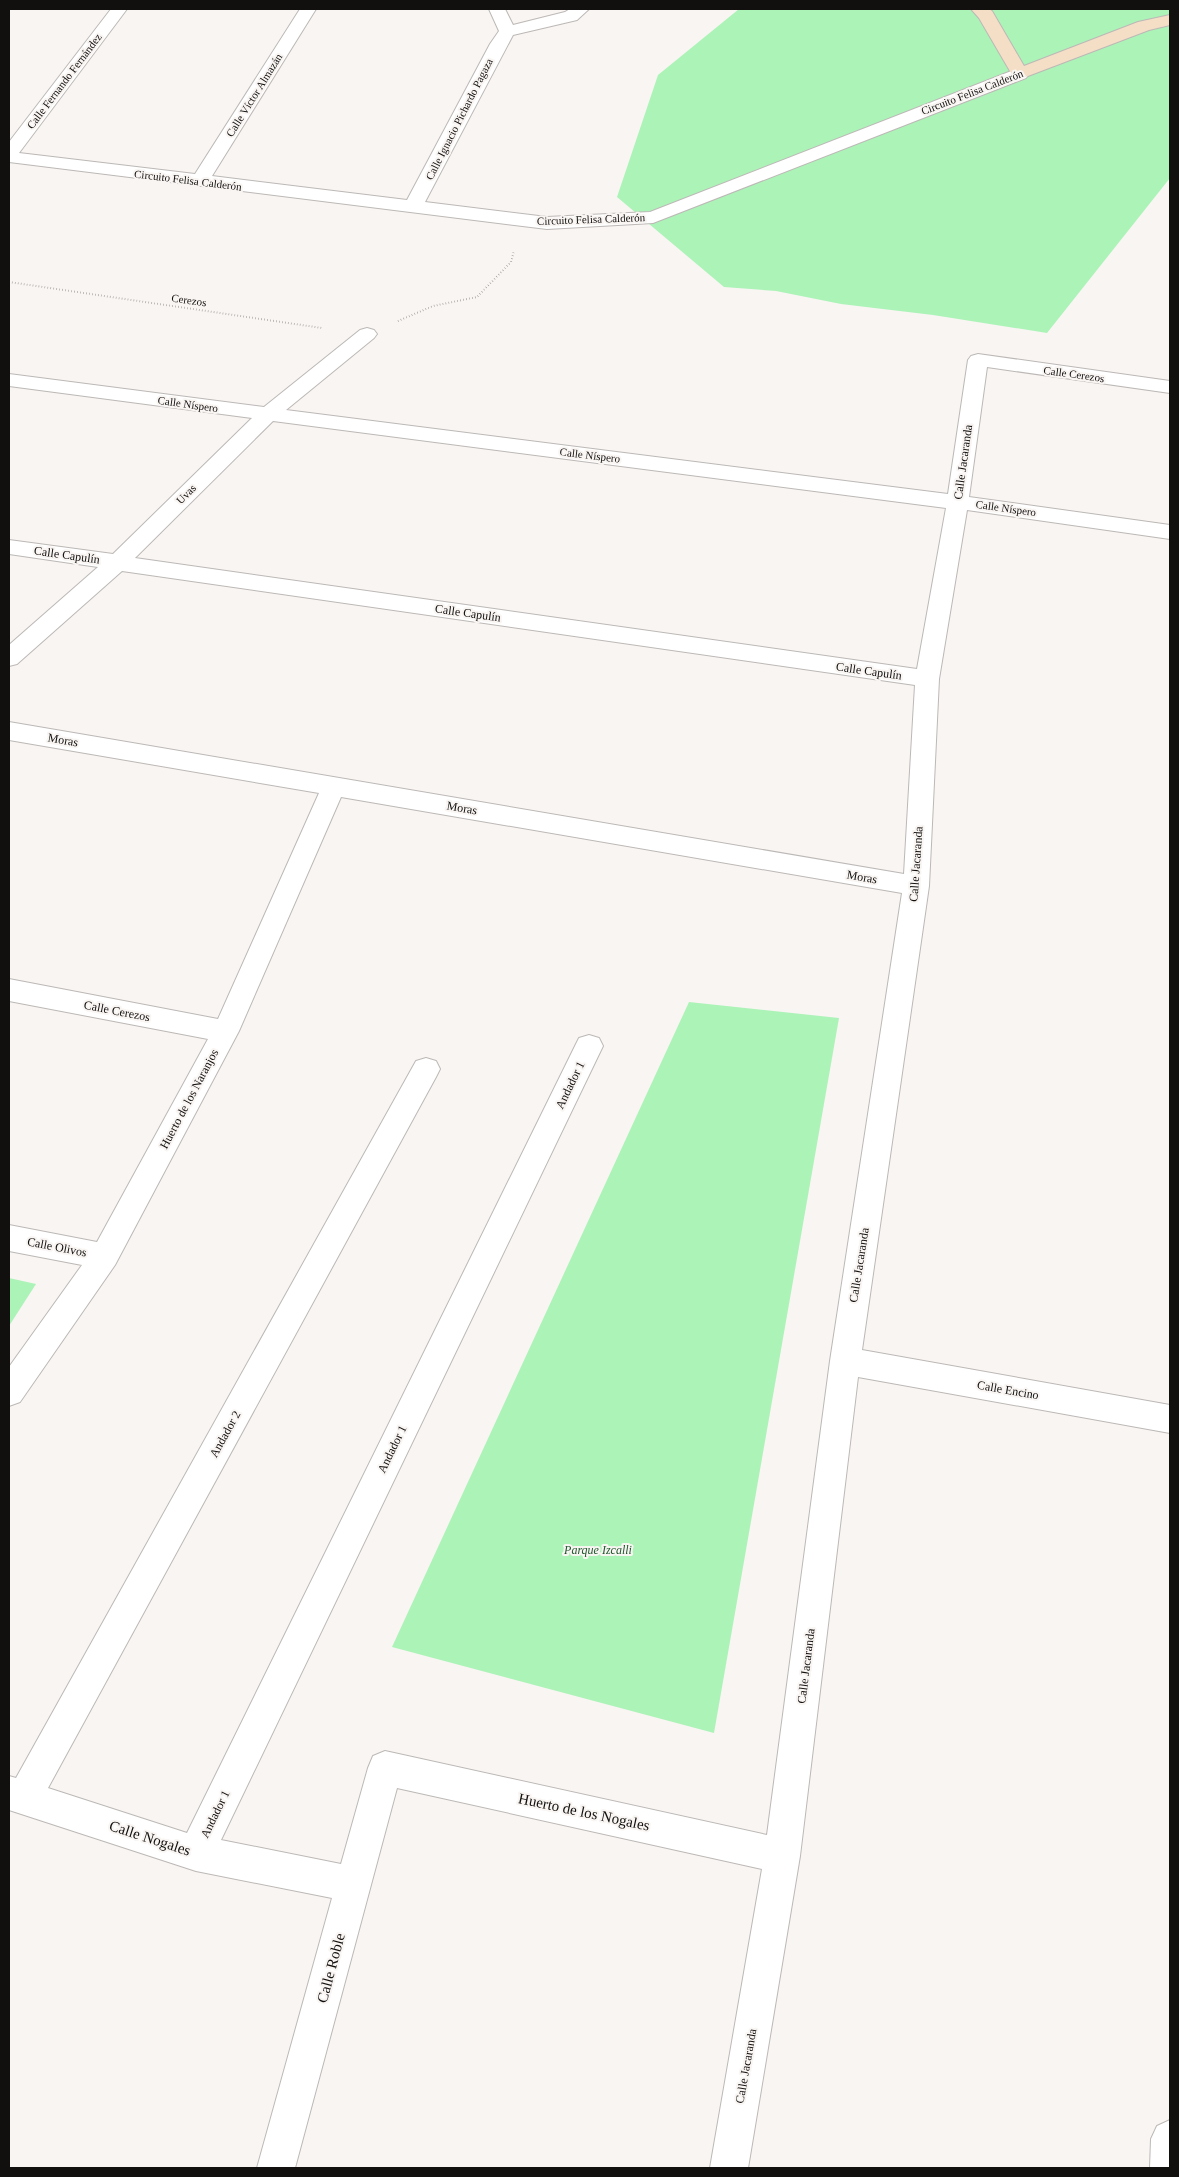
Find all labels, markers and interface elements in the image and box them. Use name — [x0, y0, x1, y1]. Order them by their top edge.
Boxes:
street label: Calle Fernando Fernández — [24, 31, 104, 131]
street label: Calle Víctor Almazán — [224, 51, 285, 139]
street label: Calle Ignacio Pichardo Pagaza — [423, 56, 495, 182]
street label: Circuito Felisa Calderón — [919, 67, 1025, 117]
street label: Circuito Felisa Calderón — [134, 167, 243, 193]
street label: Circuito Felisa Calderón — [537, 211, 646, 227]
street label: Cerezos — [171, 292, 207, 308]
street label: Calle Cerezos — [1043, 364, 1105, 384]
street label: Calle Níspero — [157, 394, 219, 414]
street label: Calle Jacaranda — [951, 423, 975, 500]
street label: Calle Níspero — [559, 445, 621, 465]
street label: Uvas — [174, 482, 198, 506]
street label: Calle Níspero — [975, 498, 1037, 518]
street label: Calle Capulín — [33, 543, 101, 567]
street label: Calle Capulín — [434, 601, 502, 625]
street label: Calle Capulín — [835, 659, 903, 683]
street label: Moras — [47, 730, 80, 750]
street label: Moras — [446, 798, 479, 818]
street label: Calle Jacaranda — [906, 825, 926, 902]
street label: Moras — [846, 867, 879, 887]
street label: Calle Cerezos — [83, 998, 152, 1024]
street label: Huerto de los Naranjos — [157, 1046, 221, 1151]
street label: Andador 1 — [553, 1059, 587, 1111]
street label: Calle Jacaranda — [846, 1226, 872, 1303]
street label: Calle Olivos — [26, 1234, 88, 1260]
street label: Calle Encino — [976, 1378, 1040, 1402]
street label: Andador 2 — [207, 1408, 243, 1460]
street label: Andador 1 — [375, 1423, 409, 1475]
park label: Parque Izcalli — [563, 1543, 632, 1557]
street label: Calle Jacaranda — [794, 1627, 818, 1704]
street label: Andador 1 — [198, 1788, 232, 1840]
street label: Huerto de los Nogales — [517, 1790, 651, 1834]
street label: Calle Nogales — [107, 1817, 193, 1859]
street label: Calle Roble — [314, 1931, 348, 2004]
street label: Calle Jacaranda — [733, 2027, 760, 2104]

